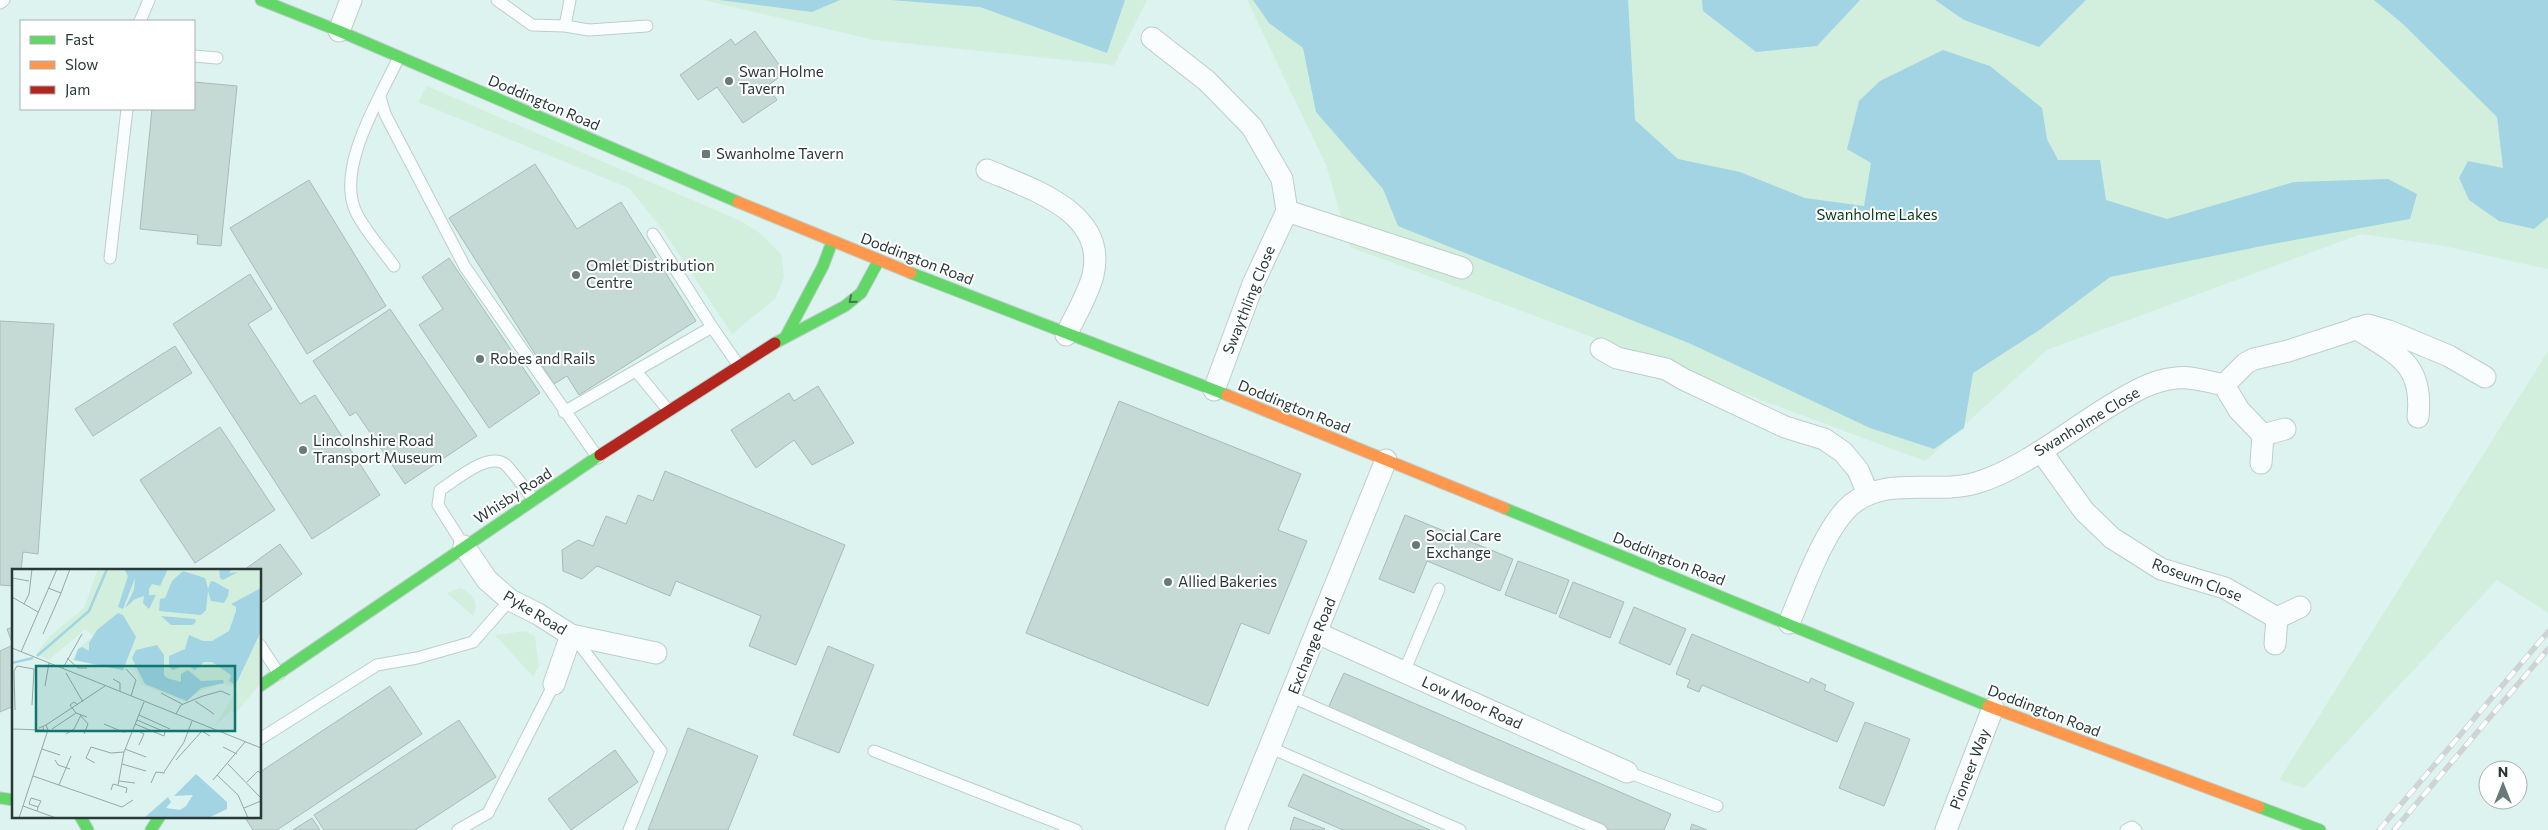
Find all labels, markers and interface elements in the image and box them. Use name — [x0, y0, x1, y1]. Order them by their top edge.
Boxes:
legend — [20, 20, 195, 110]
text: Fast — [65, 30, 94, 48]
text: Slow — [65, 55, 98, 73]
place label: Swan Holme Tavern — [739, 62, 824, 97]
street label: Doddington Road — [486, 70, 603, 134]
marker: Swan Holme Tavern — [723, 75, 735, 87]
text: Jam — [65, 80, 90, 98]
place label: Swanholme Tavern — [716, 144, 844, 162]
marker: Swanholme Tavern — [700, 148, 712, 160]
park label: Swanholme Lakes — [1817, 205, 1938, 223]
street label: Doddington Road — [858, 228, 976, 288]
street label: Swaythling Close — [1218, 243, 1278, 356]
place label: Omlet Distribution Centre — [586, 256, 714, 291]
marker: Omlet Distribution Centre — [570, 269, 582, 281]
one-way arrow — [849, 294, 858, 303]
place label: Robes and Rails — [490, 349, 595, 367]
marker: Robes and Rails — [474, 353, 486, 365]
street label: Doddington Road — [1236, 375, 1353, 437]
street label: Swanholme Close — [2031, 383, 2142, 460]
place label: Lincolnshire Road Transport Museum — [313, 431, 442, 466]
marker: Lincolnshire Road Transport Museum — [297, 444, 309, 456]
street label: Whisby Road — [470, 463, 555, 527]
place label: Social Care Exchange — [1426, 526, 1501, 561]
street label: Doddington Road — [1611, 527, 1728, 589]
marker: Social Care Exchange — [1410, 539, 1422, 551]
street label: Roseum Close — [2150, 554, 2245, 605]
inset map — [12, 569, 261, 818]
place label: Allied Bakeries — [1178, 572, 1277, 590]
marker: Allied Bakeries — [1162, 576, 1174, 588]
street label: Pyke Road — [501, 586, 570, 638]
street label: Exchange Road — [1283, 595, 1339, 697]
street label: Low Moor Road — [1419, 672, 1526, 732]
street label: Doddington Road — [1985, 680, 2103, 740]
street label: Pioneer Way — [1945, 725, 1993, 812]
north arrow — [2478, 760, 2528, 810]
text: N — [2498, 763, 2508, 780]

